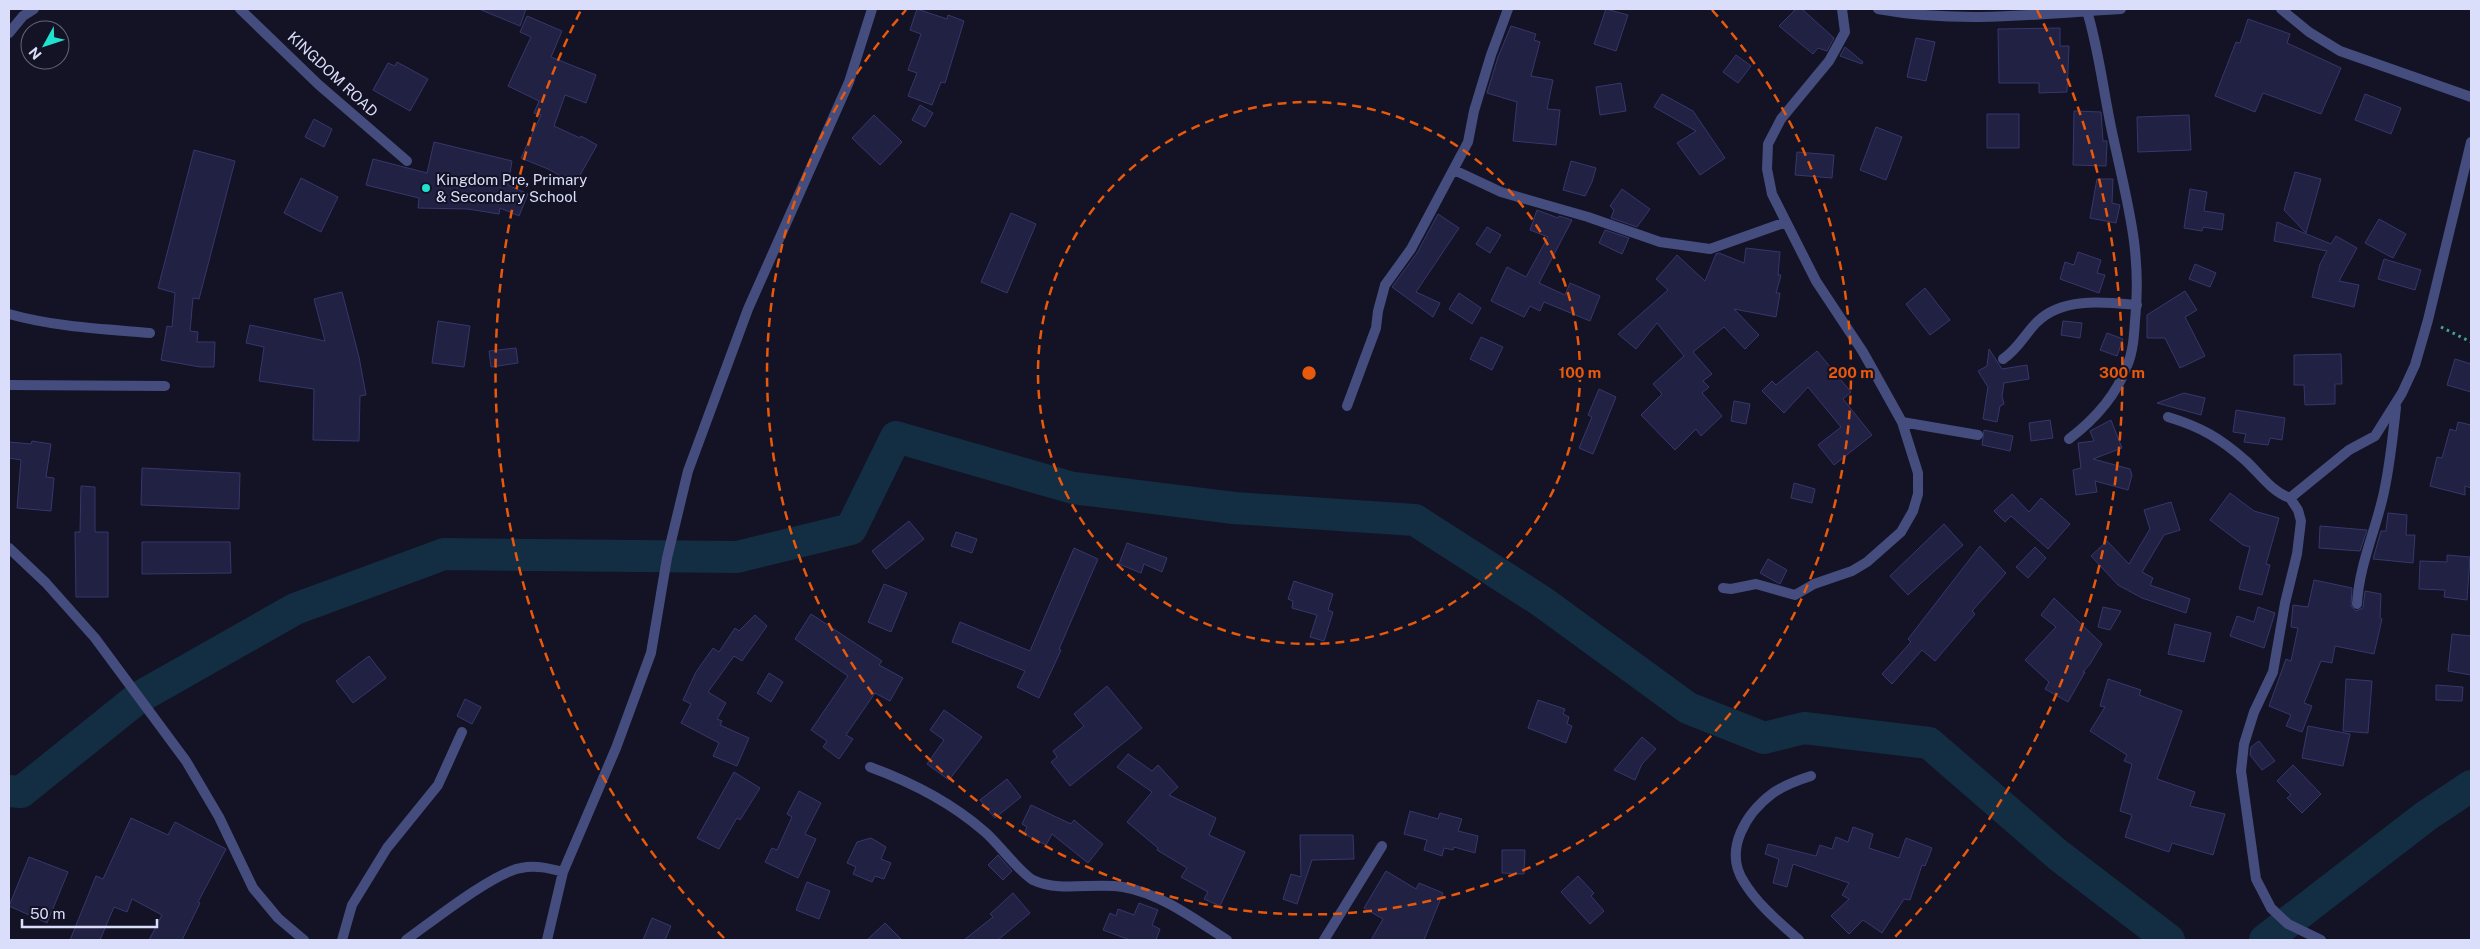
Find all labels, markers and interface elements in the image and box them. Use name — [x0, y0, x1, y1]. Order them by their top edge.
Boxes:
north arrow — [20, 20, 70, 70]
street label: KINGDOM ROAD — [285, 28, 381, 120]
text: N — [25, 44, 45, 63]
place label: Kingdom Pre, Primary & Secondary School — [436, 171, 587, 205]
marker: Kingdom Pre, Primary & Secondary School — [420, 182, 432, 194]
centre of rings — [1300, 364, 1318, 382]
text: 100 m — [1559, 364, 1601, 381]
text: 200 m — [1828, 364, 1874, 381]
text: 300 m — [2099, 364, 2145, 381]
scale bar — [22, 896, 158, 928]
text: 50 m — [30, 905, 65, 922]

